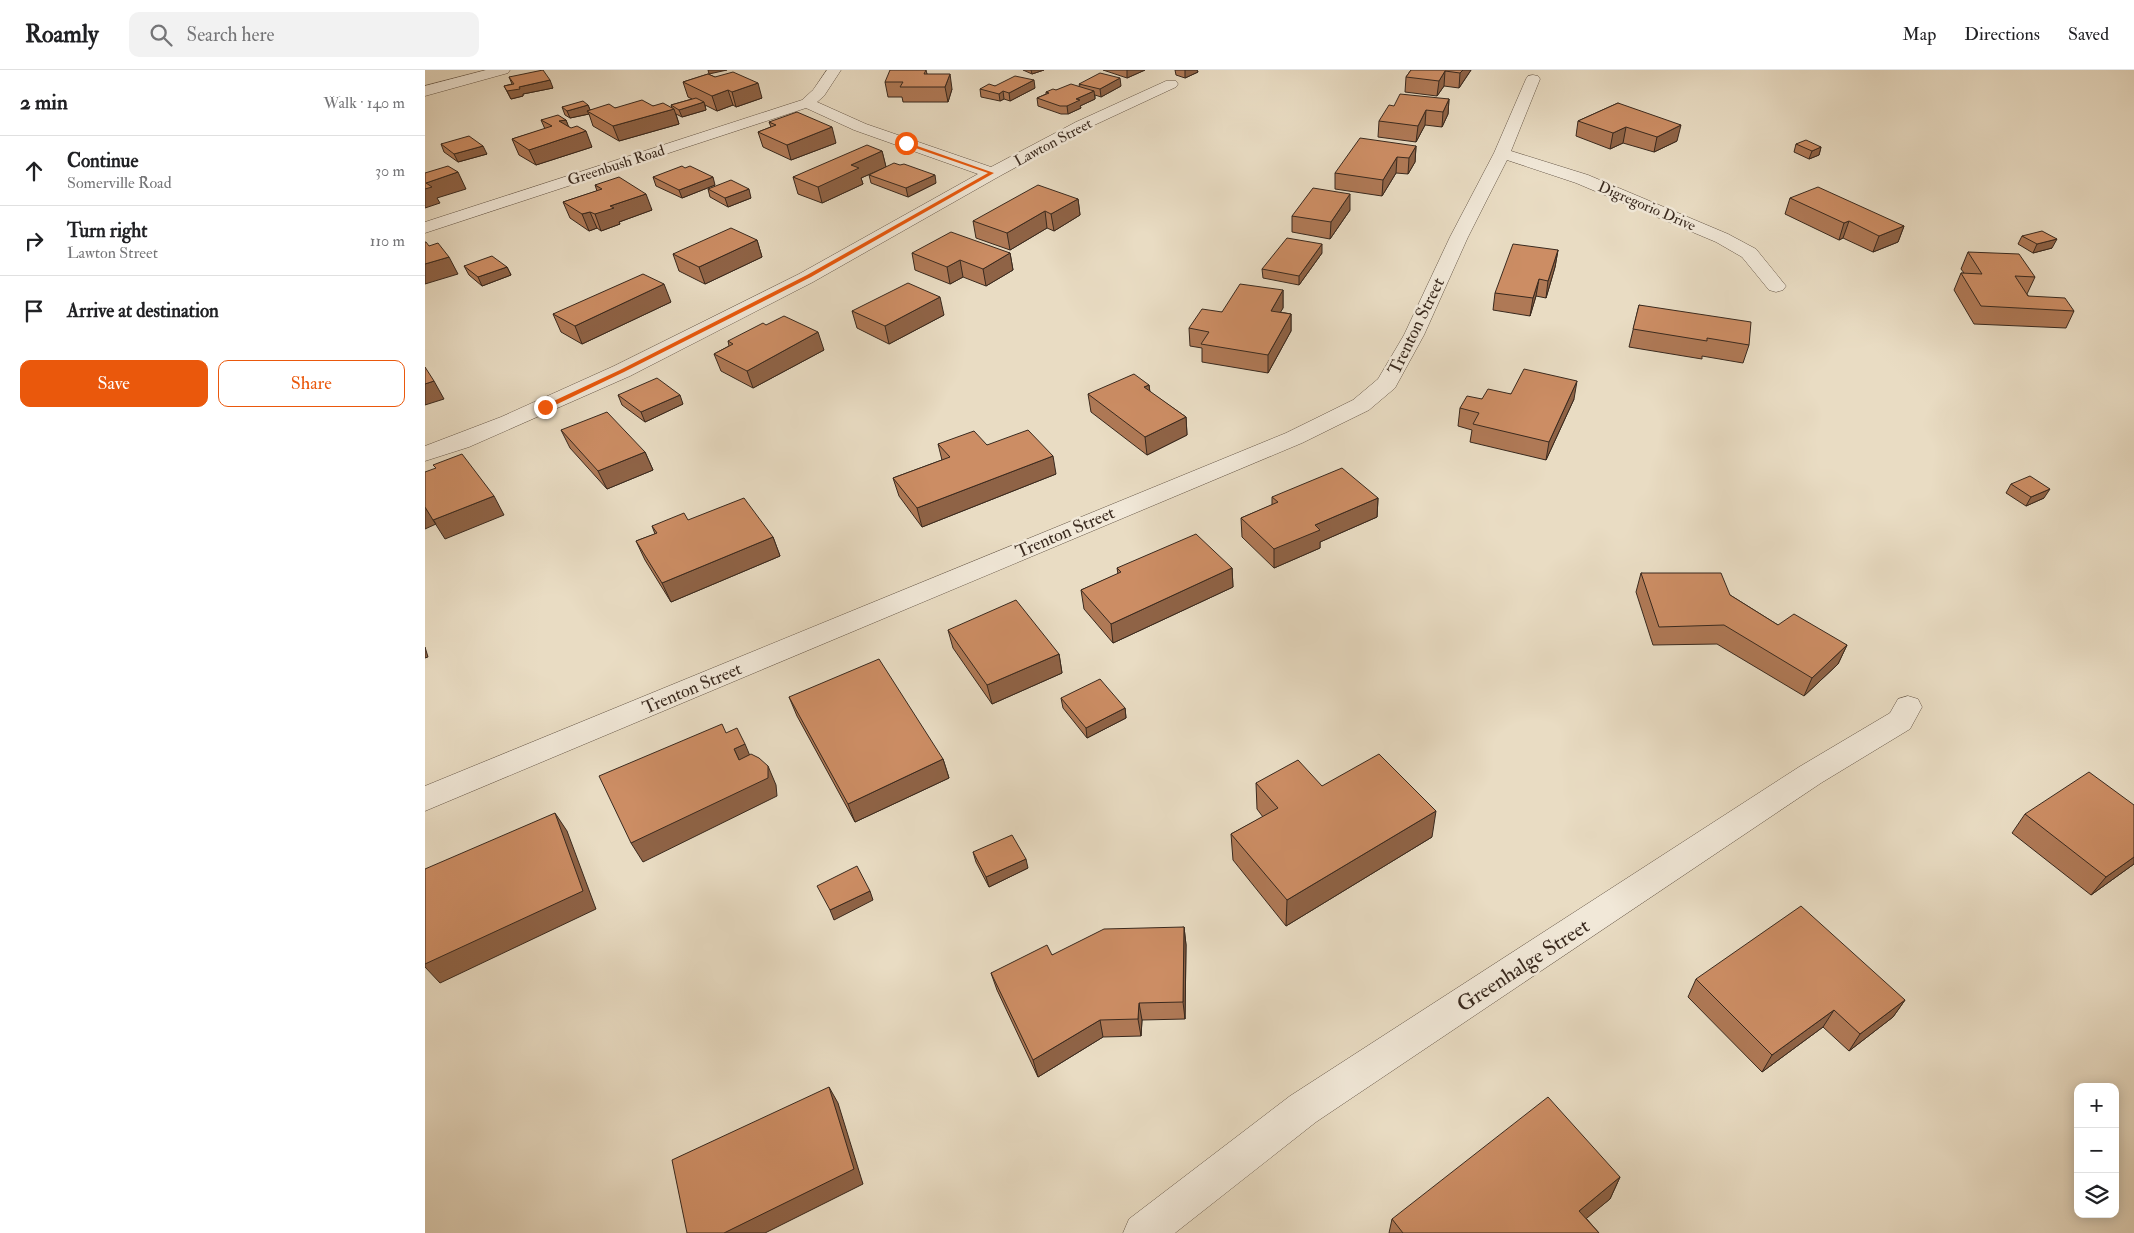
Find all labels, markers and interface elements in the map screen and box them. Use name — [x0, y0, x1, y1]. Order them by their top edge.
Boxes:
search box — [129, 12, 479, 57]
text: Roamly — [25, 19, 99, 50]
icon: search — [147, 21, 175, 49]
text: Search here — [187, 23, 274, 47]
text: Map — [1903, 23, 1936, 46]
text: Directions — [1964, 23, 2040, 46]
text: Saved — [2068, 23, 2109, 46]
text: 2 min — [20, 89, 68, 116]
text: Walk · 140 m — [324, 93, 405, 113]
street label: Lawton Street — [1011, 114, 1095, 171]
route start — [895, 132, 918, 155]
street label: Greenbush Road — [565, 141, 668, 190]
text: Continue — [67, 149, 138, 173]
icon: ahead — [20, 157, 48, 185]
text: 30 m — [375, 161, 405, 181]
text: Somerville Road — [67, 173, 172, 193]
street label: Digregorio Drive — [1595, 177, 1698, 236]
text: Turn right — [67, 219, 147, 243]
icon: right — [20, 227, 48, 255]
text: 110 m — [370, 231, 405, 251]
text: Lawton Street — [67, 243, 158, 263]
street label: Trenton Street — [1383, 274, 1450, 379]
icon: arrive — [20, 297, 48, 325]
text: Arrive at destination — [67, 299, 219, 323]
button: Save — [20, 360, 208, 407]
button: Share — [218, 360, 405, 407]
route end — [534, 396, 557, 419]
street label: Trenton Street — [1012, 501, 1118, 564]
street label: Trenton Street — [639, 657, 745, 720]
street label: Greenhalge Street — [1452, 912, 1595, 1018]
map controls — [2074, 1083, 2119, 1218]
button: + — [2074, 1083, 2119, 1128]
button: − — [2074, 1128, 2119, 1173]
button: layers — [2074, 1173, 2119, 1218]

